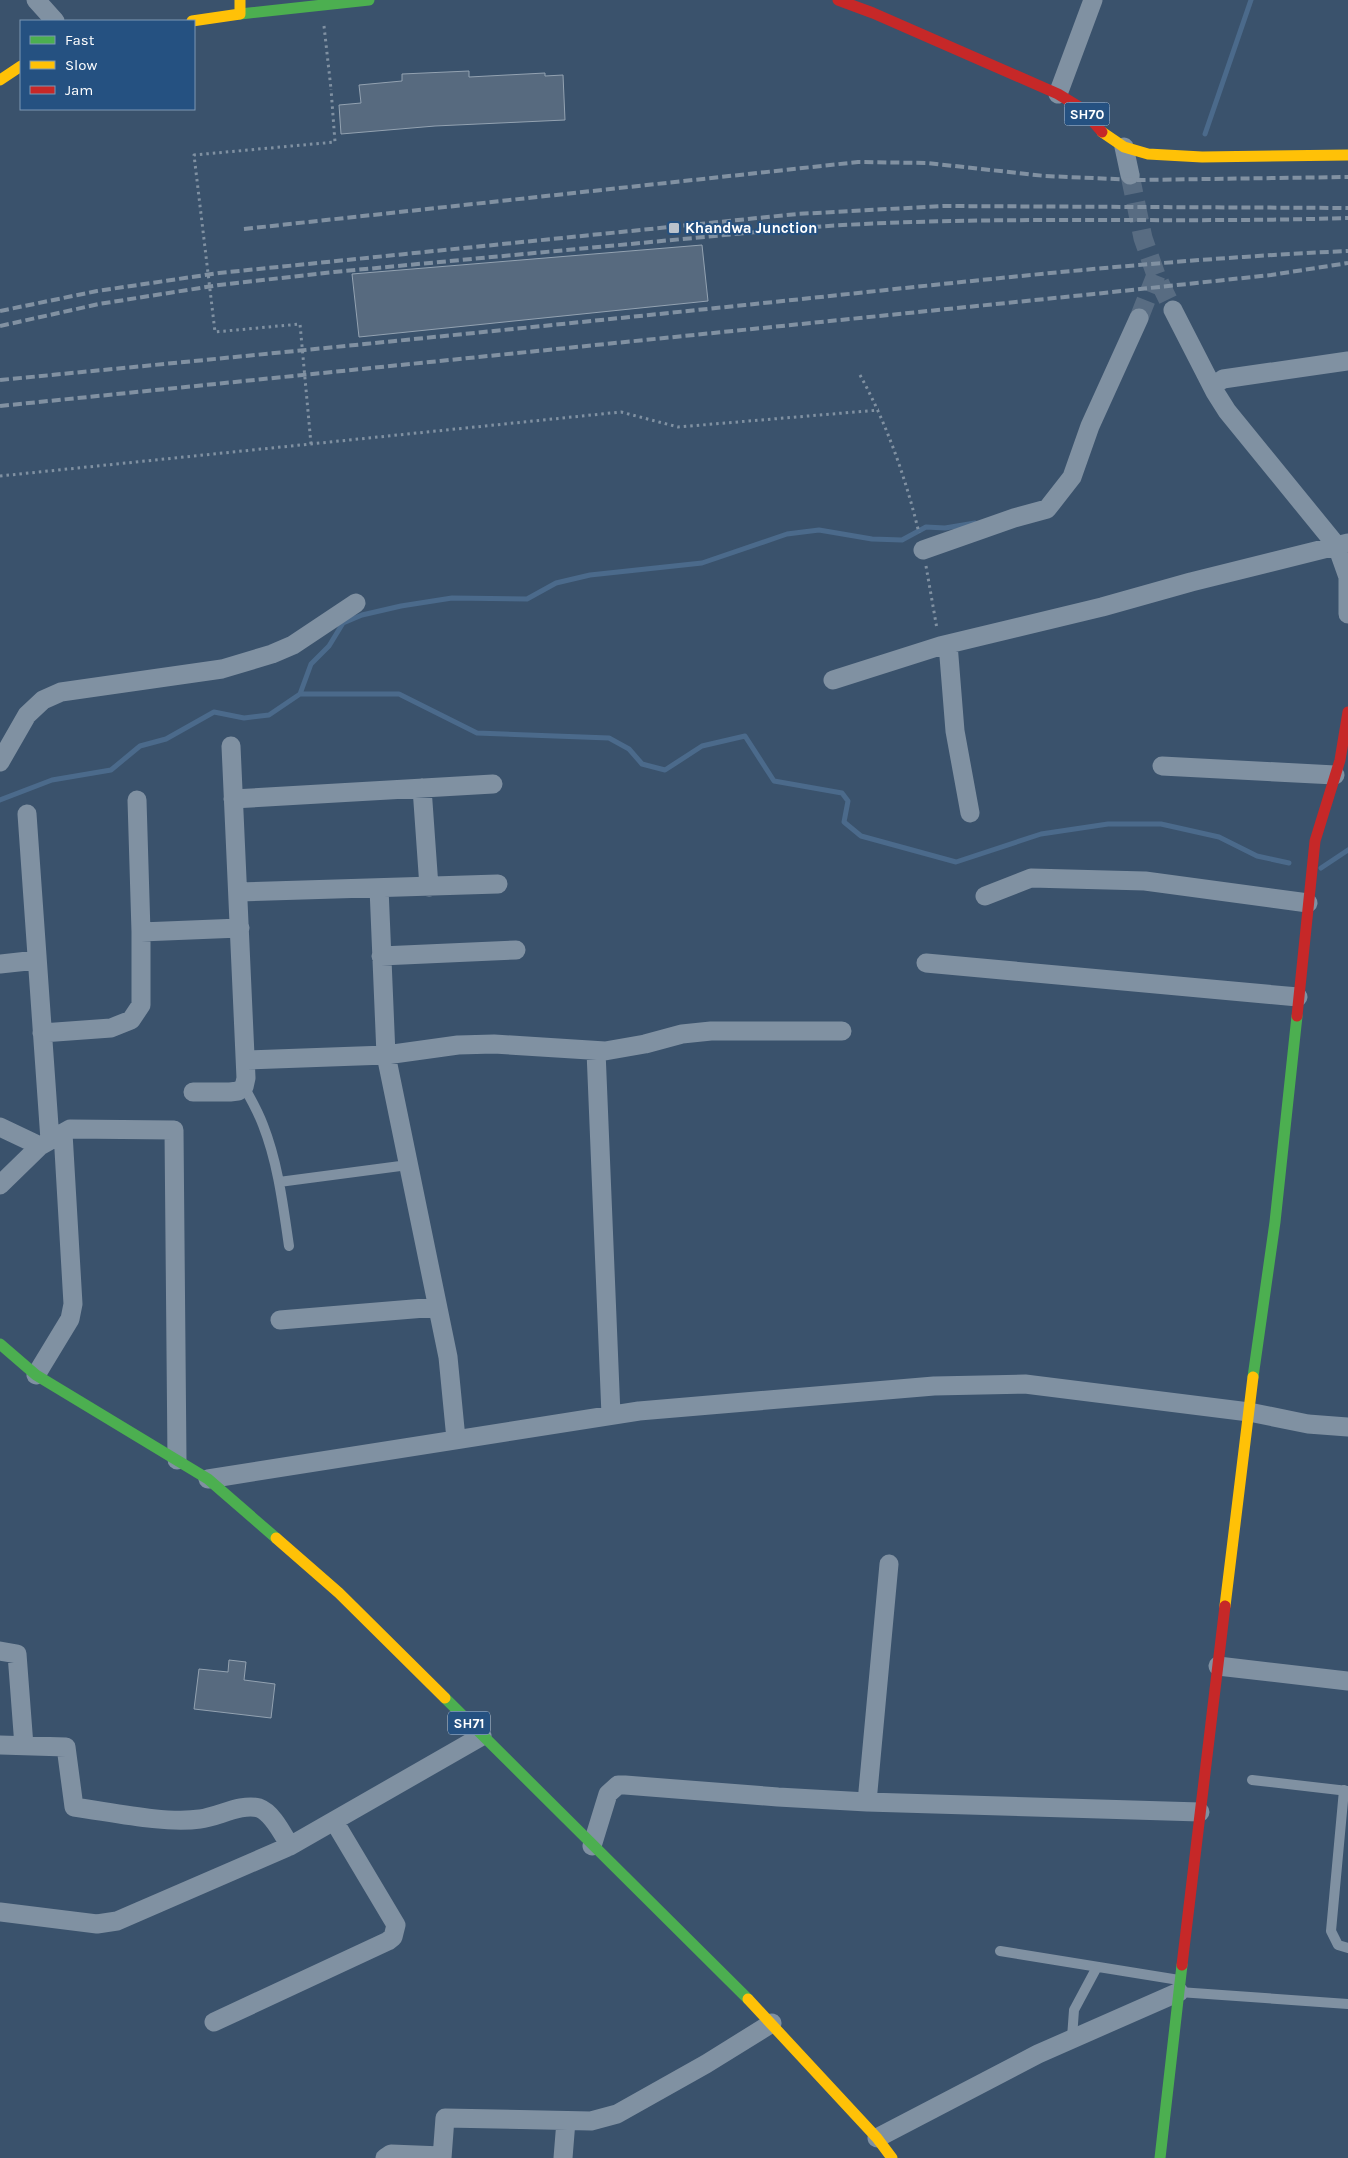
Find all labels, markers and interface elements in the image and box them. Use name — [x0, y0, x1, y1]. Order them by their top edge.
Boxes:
legend — [20, 20, 195, 110]
text: Fast — [65, 31, 95, 49]
text: Slow — [65, 56, 97, 74]
text: Jam — [65, 81, 93, 99]
road number: SH70 — [1064, 102, 1110, 126]
place label: Khandwa Junction — [685, 219, 817, 237]
marker: Khandwa Junction — [667, 221, 681, 235]
road number: SH71 — [448, 1712, 490, 1735]

